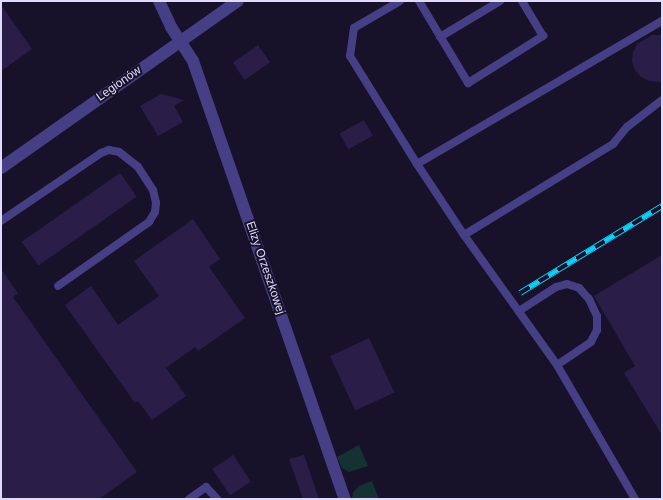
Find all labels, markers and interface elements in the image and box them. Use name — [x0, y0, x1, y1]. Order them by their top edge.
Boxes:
street label: Legionów — [94, 63, 144, 105]
street label: Elizy Orzeszkowej — [242, 220, 288, 316]

